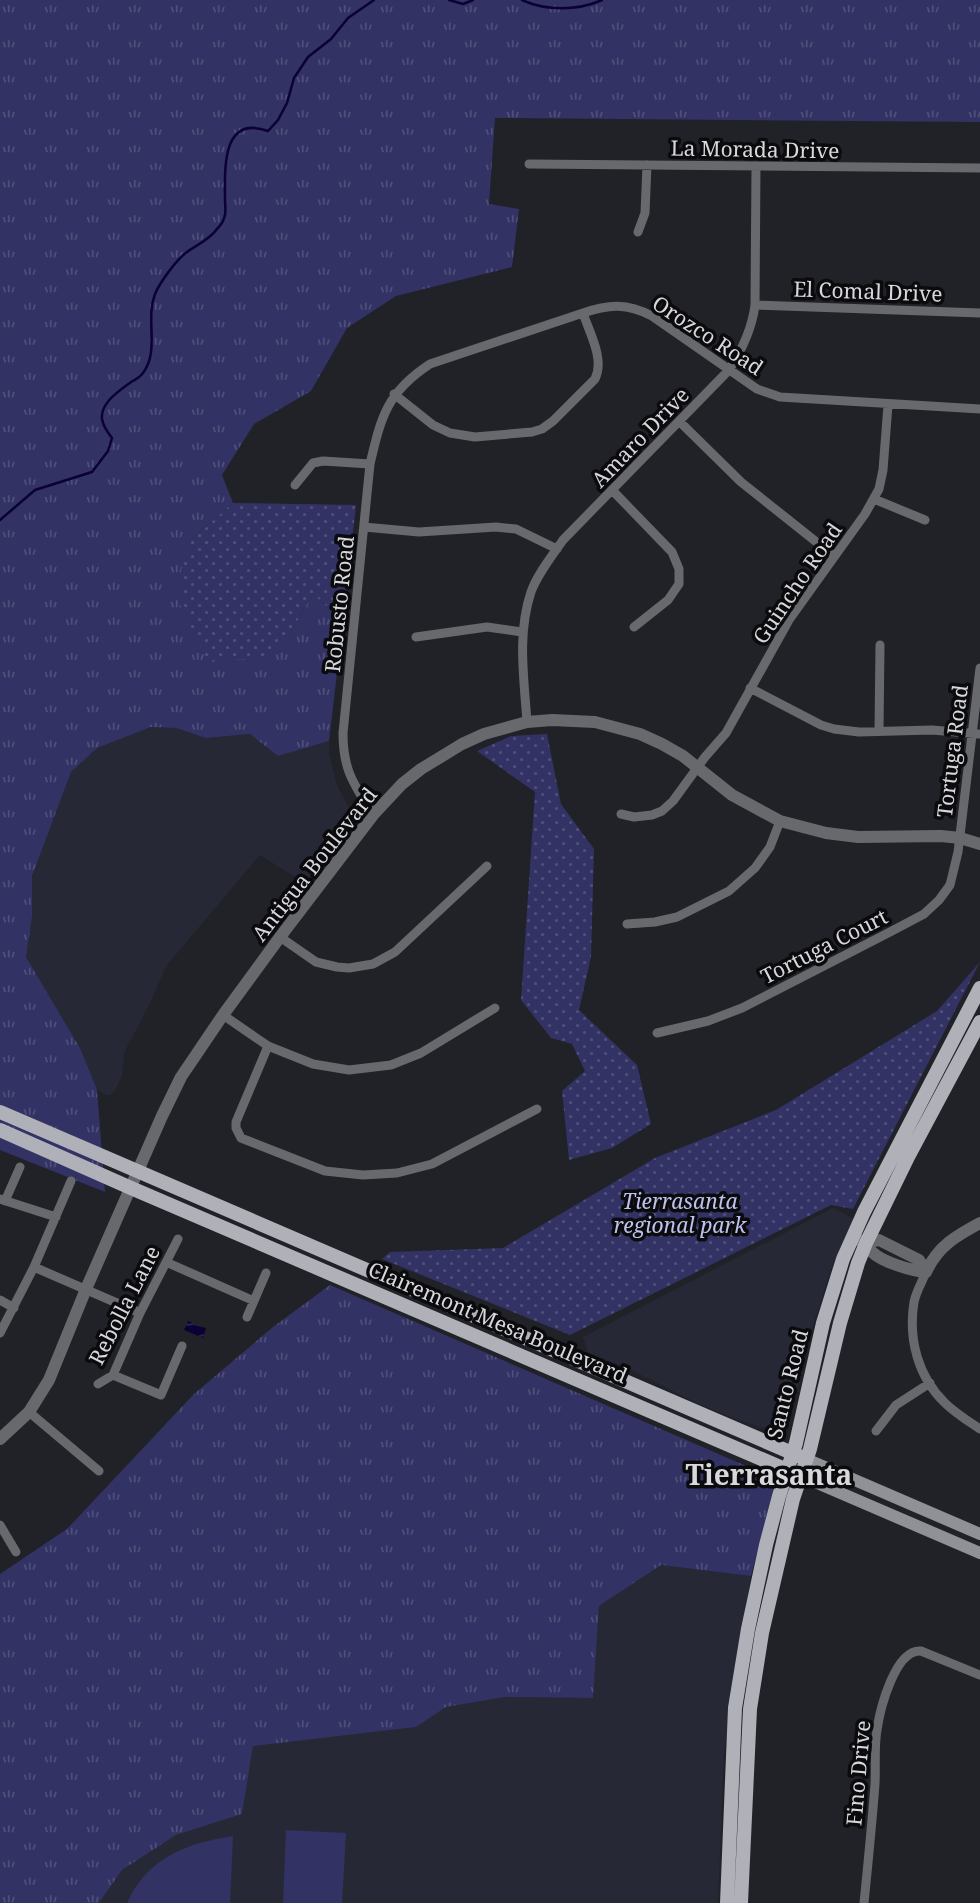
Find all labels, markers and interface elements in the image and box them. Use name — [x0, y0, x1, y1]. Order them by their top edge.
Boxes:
street label: La Morada Drive — [670, 134, 840, 164]
street label: El Comal Drive — [793, 274, 943, 308]
street label: Orozco Road — [647, 289, 769, 381]
street label: Amaro Drive — [585, 381, 695, 493]
street label: Guincho Road — [746, 517, 848, 649]
street label: Robusto Road — [318, 534, 360, 674]
street label: Tortuga Road — [930, 683, 974, 819]
street label: Antigua Boulevard — [245, 781, 383, 947]
street label: Tortuga Court — [756, 902, 892, 990]
park label: Tierrasanta regional park — [614, 1187, 747, 1239]
street label: Rebolla Lane — [82, 1241, 166, 1369]
street label: Clairemont Mesa Boulevard — [364, 1255, 632, 1389]
street label: Santo Road — [760, 1326, 814, 1442]
district label: Tierrasanta — [686, 1455, 852, 1493]
street label: Fino Drive — [839, 1719, 877, 1827]

